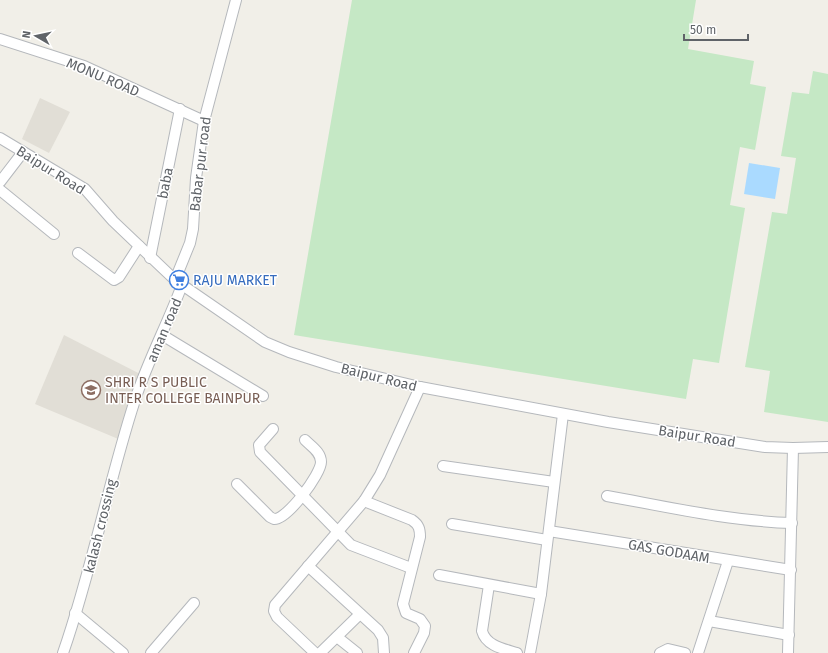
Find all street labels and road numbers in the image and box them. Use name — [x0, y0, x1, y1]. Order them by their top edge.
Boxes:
street label: MONU ROAD — [64, 54, 142, 101]
street label: Babar pur road — [186, 116, 215, 213]
street label: Baipur Road — [13, 143, 88, 198]
street label: baba — [154, 166, 177, 200]
street label: aman road — [143, 296, 186, 365]
street label: Baipur Road — [339, 360, 419, 395]
street label: Baipur Road — [657, 422, 737, 451]
street label: kalash crossing — [81, 476, 121, 575]
street label: GAS GODAAM — [627, 536, 711, 567]

